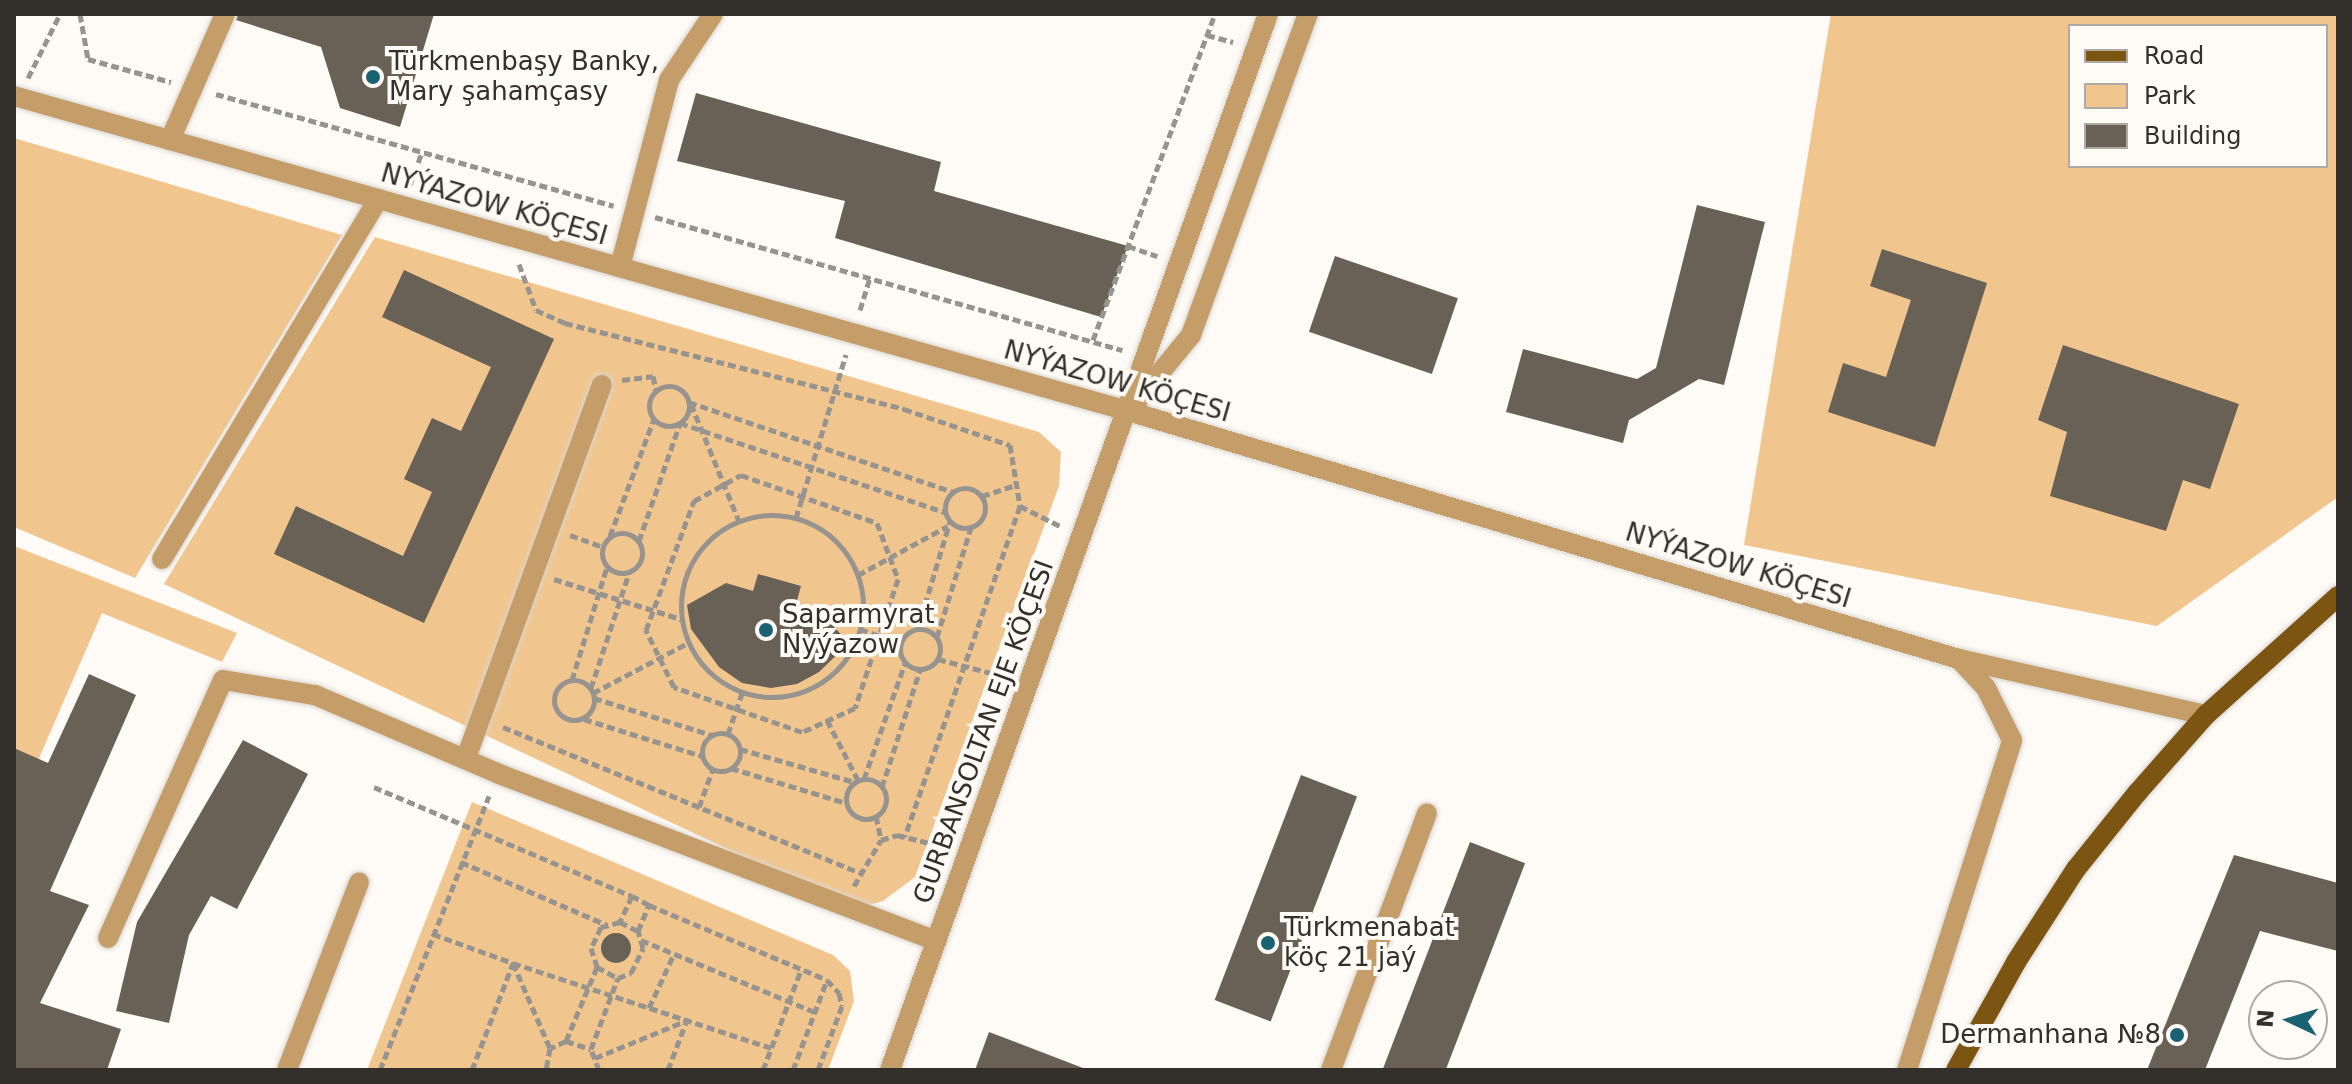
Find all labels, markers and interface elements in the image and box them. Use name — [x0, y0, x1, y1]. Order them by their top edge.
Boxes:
legend — [2068, 24, 2328, 168]
text: Road — [2144, 42, 2204, 70]
place label: Türkmenbaşy Banky, Mary şahamçasy — [389, 46, 659, 108]
marker: Türkmenbaşy Banky, Mary şahamçasy — [364, 68, 382, 86]
text: Park — [2144, 82, 2196, 110]
text: Building — [2144, 122, 2241, 150]
street label: NYÝAZOW KÖÇESI — [377, 158, 611, 252]
street label: NYÝAZOW KÖÇESI — [1000, 335, 1234, 429]
street label: NYÝAZOW KÖÇESI — [1622, 517, 1854, 615]
street label: GURBANSOLTAN EJE KÖÇESI — [907, 556, 1061, 908]
place label: Saparmyrat Nyýazow — [782, 599, 935, 660]
marker: Saparmyrat Nyýazow — [757, 621, 775, 639]
place label: Türkmenabat köç 21 jaý — [1284, 912, 1455, 974]
marker: Türkmenabat köç 21 jaý — [1259, 934, 1277, 952]
north arrow — [2248, 980, 2328, 1060]
text: N — [2252, 1008, 2279, 1028]
place label: Dermanhana №8 — [1940, 1019, 2161, 1051]
marker: Dermanhana №8 — [2168, 1026, 2186, 1044]

